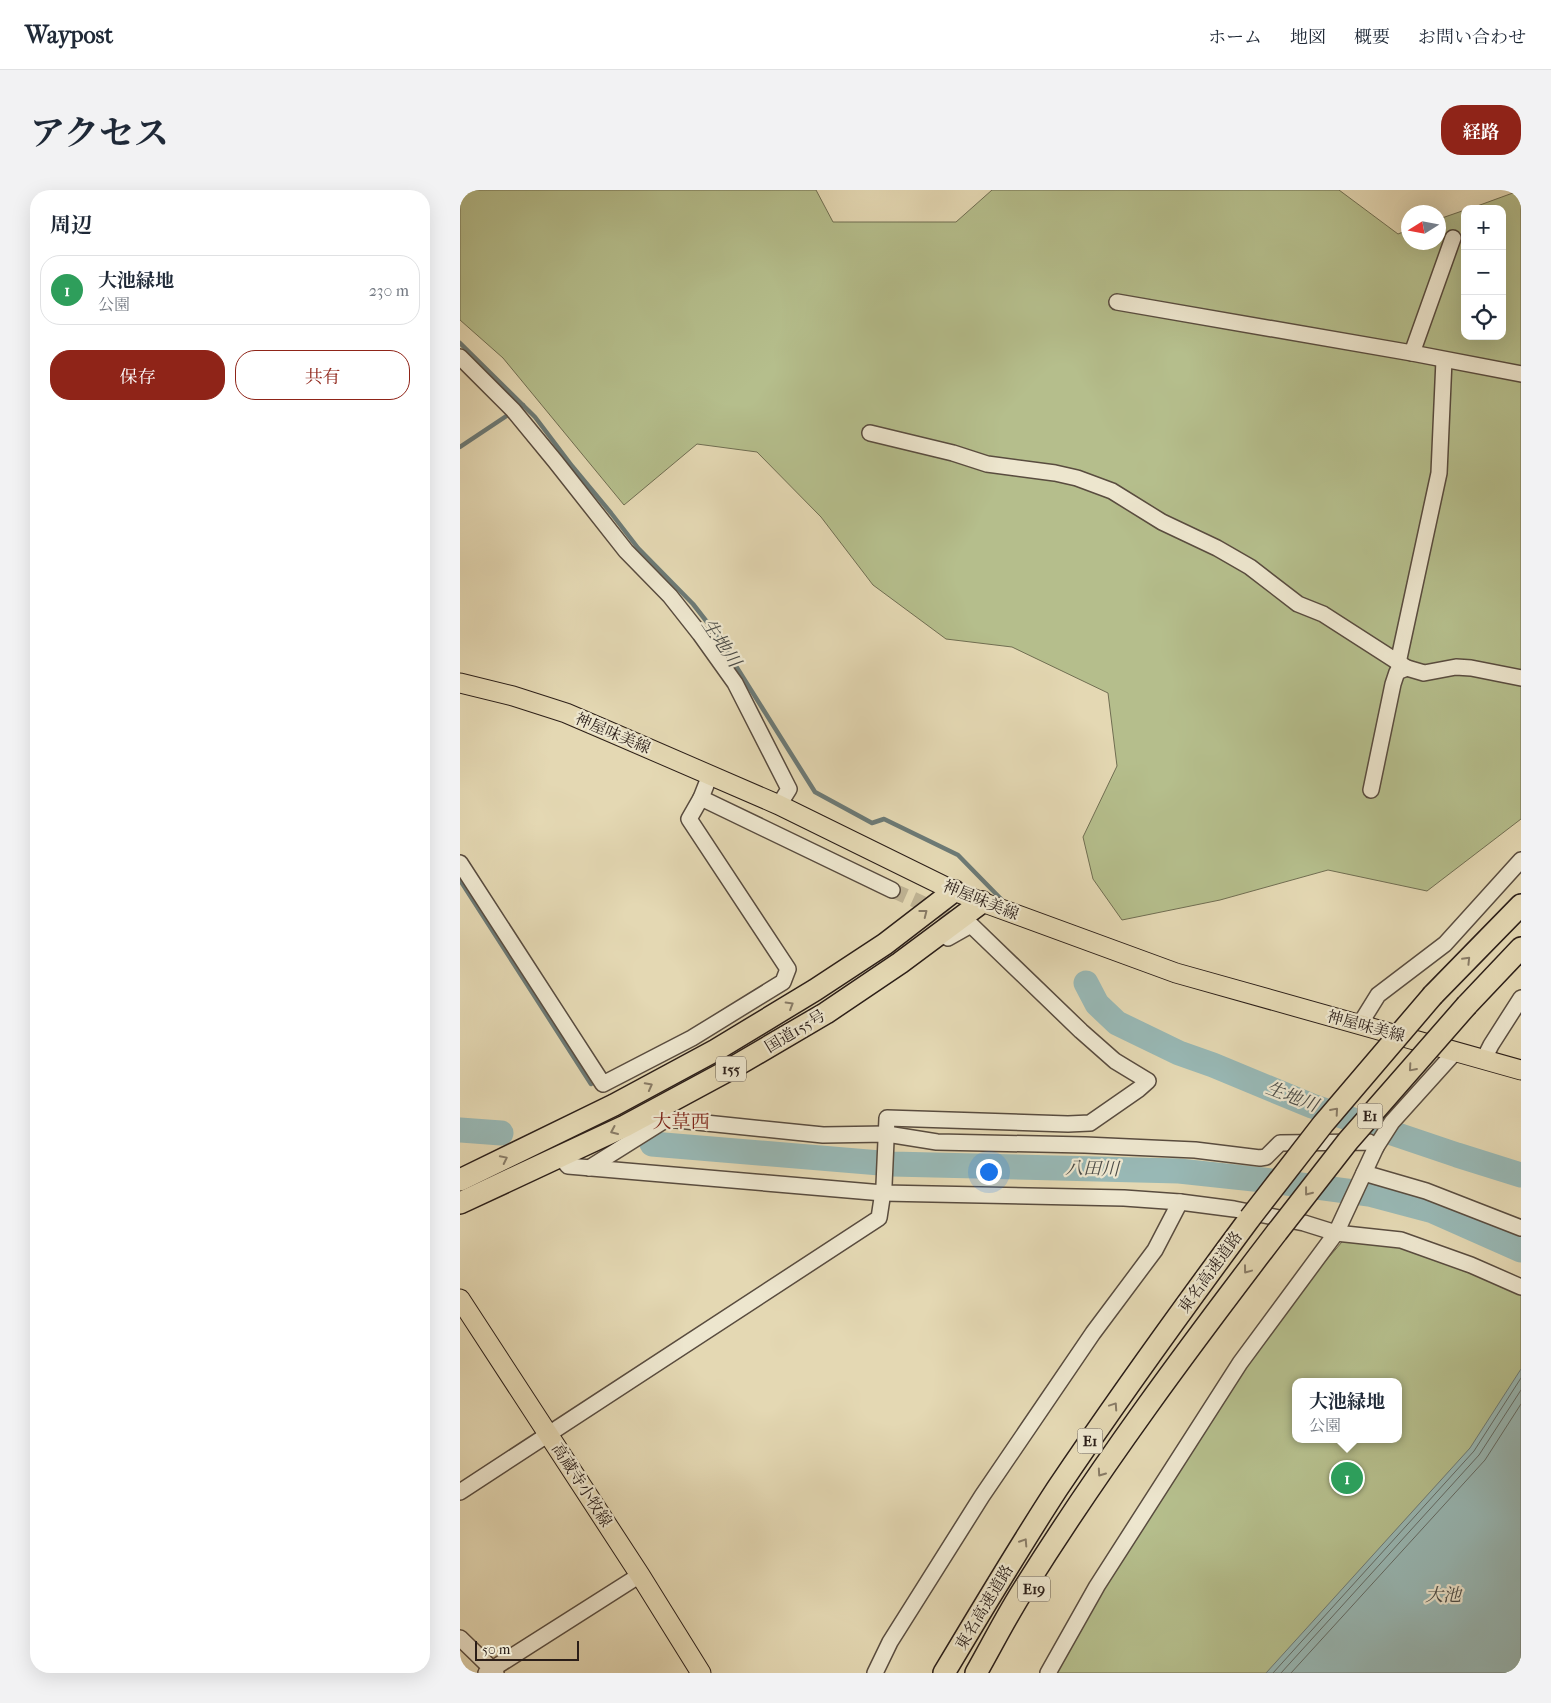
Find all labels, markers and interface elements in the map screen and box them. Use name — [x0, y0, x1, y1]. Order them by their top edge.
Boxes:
text: Waypost — [25, 21, 113, 49]
text: ホーム — [1208, 27, 1262, 48]
text: 地図 — [1290, 27, 1326, 48]
text: 概要 — [1354, 27, 1390, 48]
text: お問い合わせ — [1418, 27, 1526, 48]
button: 経路 — [1441, 105, 1521, 155]
text: アクセス — [30, 113, 169, 154]
north arrow — [1401, 205, 1446, 250]
map controls — [1461, 205, 1506, 340]
button: + — [1461, 205, 1506, 250]
text: 周辺 — [50, 213, 92, 237]
button: − — [1461, 250, 1506, 295]
text: 大池緑地 — [98, 270, 174, 292]
text: 1 — [64, 281, 70, 300]
text: 230 m — [369, 281, 409, 300]
text: 公園 — [98, 295, 130, 314]
button: locate — [1461, 295, 1506, 340]
button: 保存 — [50, 350, 225, 400]
button: 共有 — [235, 350, 410, 400]
water label: 生地川 — [697, 615, 746, 673]
street label: 神屋味美線 — [572, 709, 654, 757]
street label: 神屋味美線 — [940, 876, 1022, 924]
one-way arrow — [918, 911, 927, 919]
one-way arrow — [1461, 957, 1470, 966]
one-way arrow — [785, 1001, 794, 1011]
street label: 国道155号 — [761, 1005, 829, 1057]
street label: 神屋味美線 — [1325, 1006, 1407, 1046]
road number: 155 — [716, 1056, 746, 1082]
one-way arrow — [1409, 1062, 1418, 1071]
water label: 生地川 — [1263, 1078, 1323, 1117]
one-way arrow — [644, 1082, 653, 1092]
road number: E1 — [1358, 1104, 1382, 1128]
one-way arrow — [1329, 1108, 1337, 1117]
district label: 大草西 — [652, 1111, 710, 1133]
one-way arrow — [610, 1124, 619, 1135]
one-way arrow — [499, 1154, 508, 1165]
water label: 八田川 — [1065, 1158, 1121, 1180]
your location — [976, 1159, 1002, 1185]
one-way arrow — [1305, 1186, 1313, 1195]
street label: 東名高速道路 — [1174, 1228, 1246, 1316]
one-way arrow — [1245, 1264, 1253, 1273]
popup — [1292, 1378, 1402, 1443]
text: 大池緑地 — [1309, 1391, 1385, 1413]
one-way arrow — [1108, 1403, 1117, 1412]
text: 公園 — [1309, 1416, 1341, 1435]
road number: E1 — [1078, 1428, 1102, 1454]
street label: 高蔵寺小牧線 — [548, 1440, 616, 1530]
pin: 1 — [1331, 1459, 1363, 1497]
one-way arrow — [1098, 1467, 1107, 1477]
one-way arrow — [1018, 1538, 1027, 1547]
street label: 東名高速道路 — [951, 1561, 1017, 1653]
road number: E19 — [1018, 1576, 1050, 1602]
water label: 大池 — [1425, 1585, 1463, 1606]
scale bar — [475, 1638, 579, 1661]
text: 50 m — [482, 1641, 510, 1658]

